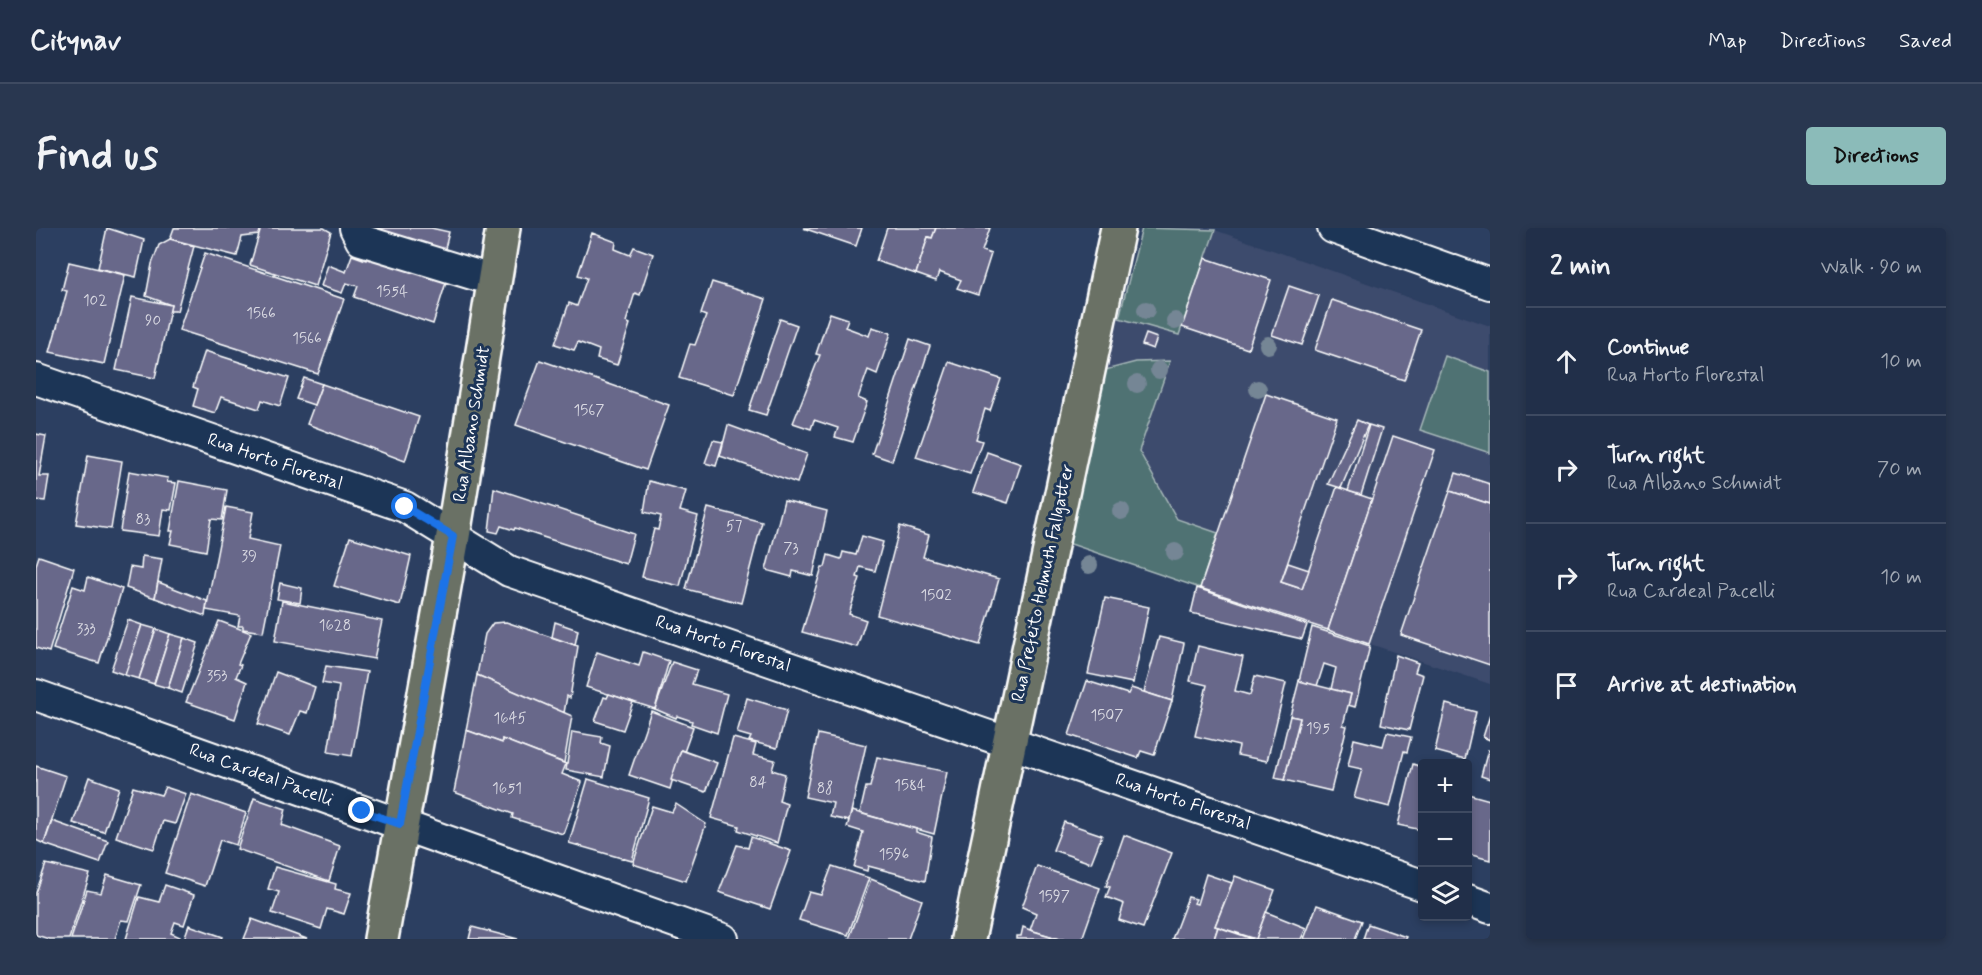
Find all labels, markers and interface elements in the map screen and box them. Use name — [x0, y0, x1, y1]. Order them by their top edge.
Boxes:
text: Citynav — [30, 23, 121, 60]
text: Map — [1708, 27, 1747, 55]
text: Directions — [1780, 27, 1866, 55]
text: Saved — [1899, 27, 1952, 55]
button: Directions — [1806, 127, 1946, 185]
text: Find us — [36, 129, 158, 184]
text: 2 min — [1550, 250, 1611, 284]
text: Walk · 90 m — [1821, 254, 1922, 281]
house number: 1554 — [376, 282, 408, 302]
house number: 102 — [83, 291, 107, 311]
house number: 1566 — [246, 304, 276, 324]
house number: 90 — [145, 311, 161, 331]
house number: 1566 — [292, 329, 322, 349]
text: Continue — [1607, 334, 1689, 362]
street label: Rua Albano Schmidt — [448, 344, 496, 504]
icon: ahead — [1550, 345, 1583, 378]
text: 10 m — [1880, 348, 1922, 375]
text: Rua Horto Florestal — [1607, 362, 1765, 389]
house number: 1567 — [574, 401, 604, 421]
street label: Rua Horto Florestal — [204, 428, 346, 496]
text: Turn right — [1607, 442, 1705, 470]
icon: right — [1550, 453, 1583, 486]
text: 70 m — [1877, 456, 1922, 483]
street label: Rua Prefeito Helmuth Fallgatter — [1006, 461, 1080, 704]
text: Rua Albano Schmidt — [1607, 470, 1782, 497]
route start — [391, 493, 417, 519]
house number: 83 — [136, 510, 150, 530]
house number: 57 — [726, 517, 743, 537]
house number: 73 — [783, 539, 799, 559]
house number: 39 — [241, 547, 257, 567]
text: Turn right — [1607, 550, 1705, 578]
icon: right — [1550, 561, 1583, 594]
text: 10 m — [1880, 564, 1922, 591]
text: Rua Cardeal Pacelli — [1607, 578, 1775, 605]
house number: 1502 — [920, 586, 952, 606]
street label: Rua Horto Florestal — [652, 610, 794, 678]
house number: 1628 — [319, 616, 351, 636]
house number: 333 — [76, 620, 96, 640]
house number: 353 — [207, 667, 227, 687]
icon: arrive — [1550, 669, 1583, 702]
text: Arrive at destination — [1607, 671, 1797, 699]
house number: 1507 — [1091, 706, 1123, 726]
house number: 1645 — [494, 709, 526, 729]
house number: 195 — [1306, 719, 1330, 739]
street label: Rua Cardeal Pacelli — [186, 738, 336, 812]
map controls — [1418, 759, 1472, 921]
button: + — [1418, 759, 1472, 813]
street label: Rua Horto Florestal — [1112, 768, 1254, 836]
house number: 84 — [749, 773, 767, 793]
house number: 1584 — [894, 776, 926, 796]
house number: 1651 — [492, 779, 522, 799]
house number: 88 — [817, 779, 833, 799]
route end — [348, 797, 374, 823]
button: − — [1418, 813, 1472, 867]
house number: 1596 — [879, 845, 909, 865]
button: layers — [1418, 867, 1472, 921]
house number: 1597 — [1038, 887, 1070, 907]

